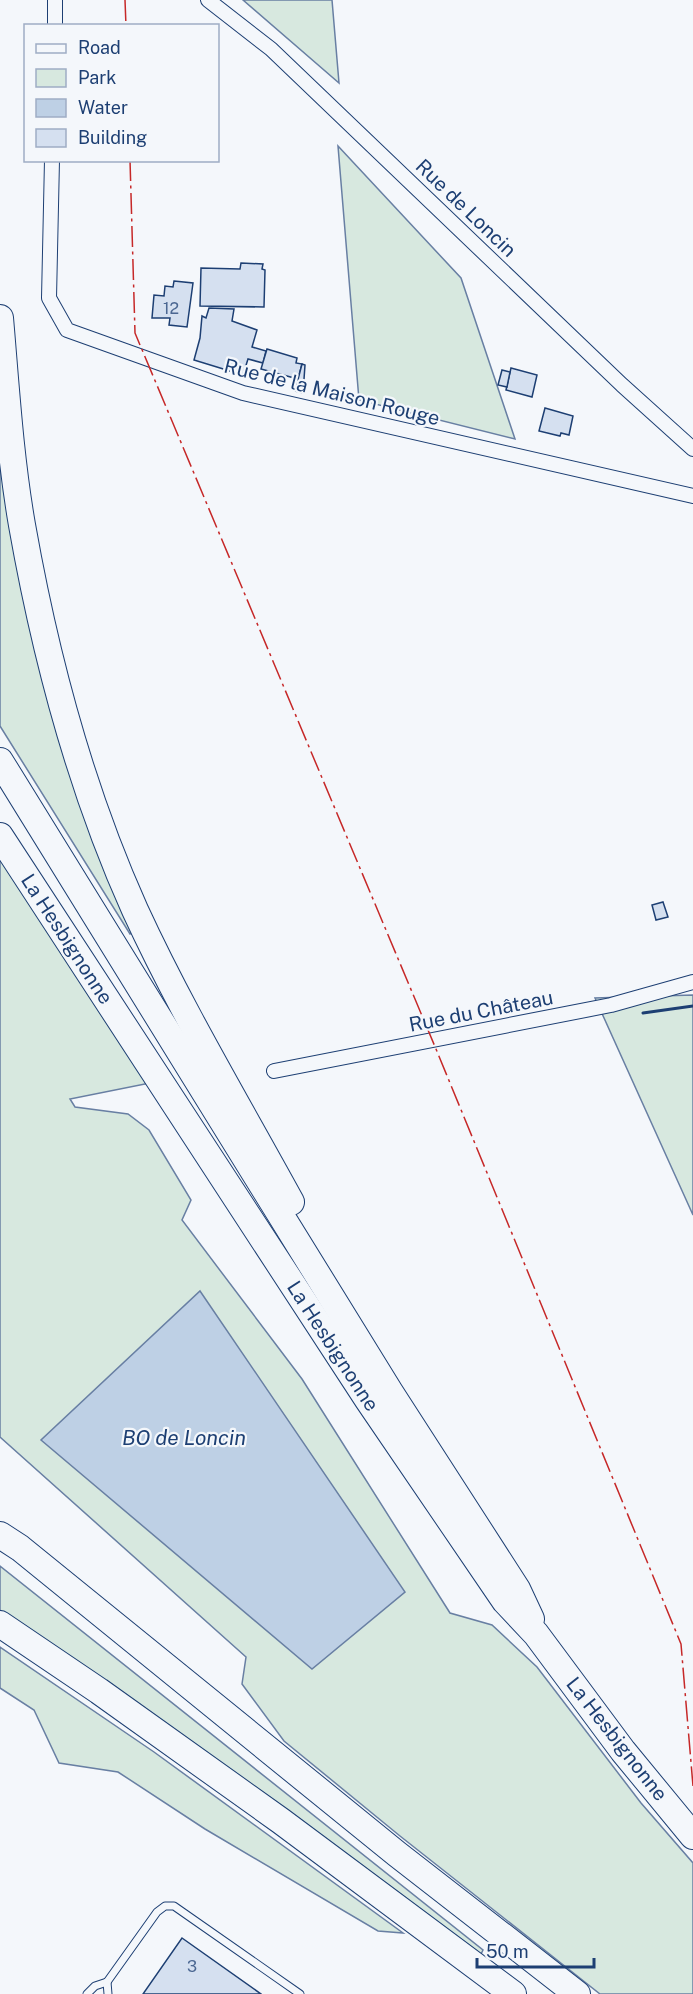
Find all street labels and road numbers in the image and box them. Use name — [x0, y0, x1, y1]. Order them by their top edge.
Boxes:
street label: Rue de Loncin — [411, 154, 521, 262]
street label: Rue de la Maison Rouge — [222, 354, 442, 430]
street label: La Hesbignonne — [16, 869, 118, 1009]
street label: Rue du Château — [407, 985, 555, 1037]
street label: La Hesbignonne — [282, 1276, 384, 1416]
street label: La Hesbignonne — [561, 1672, 673, 1806]

